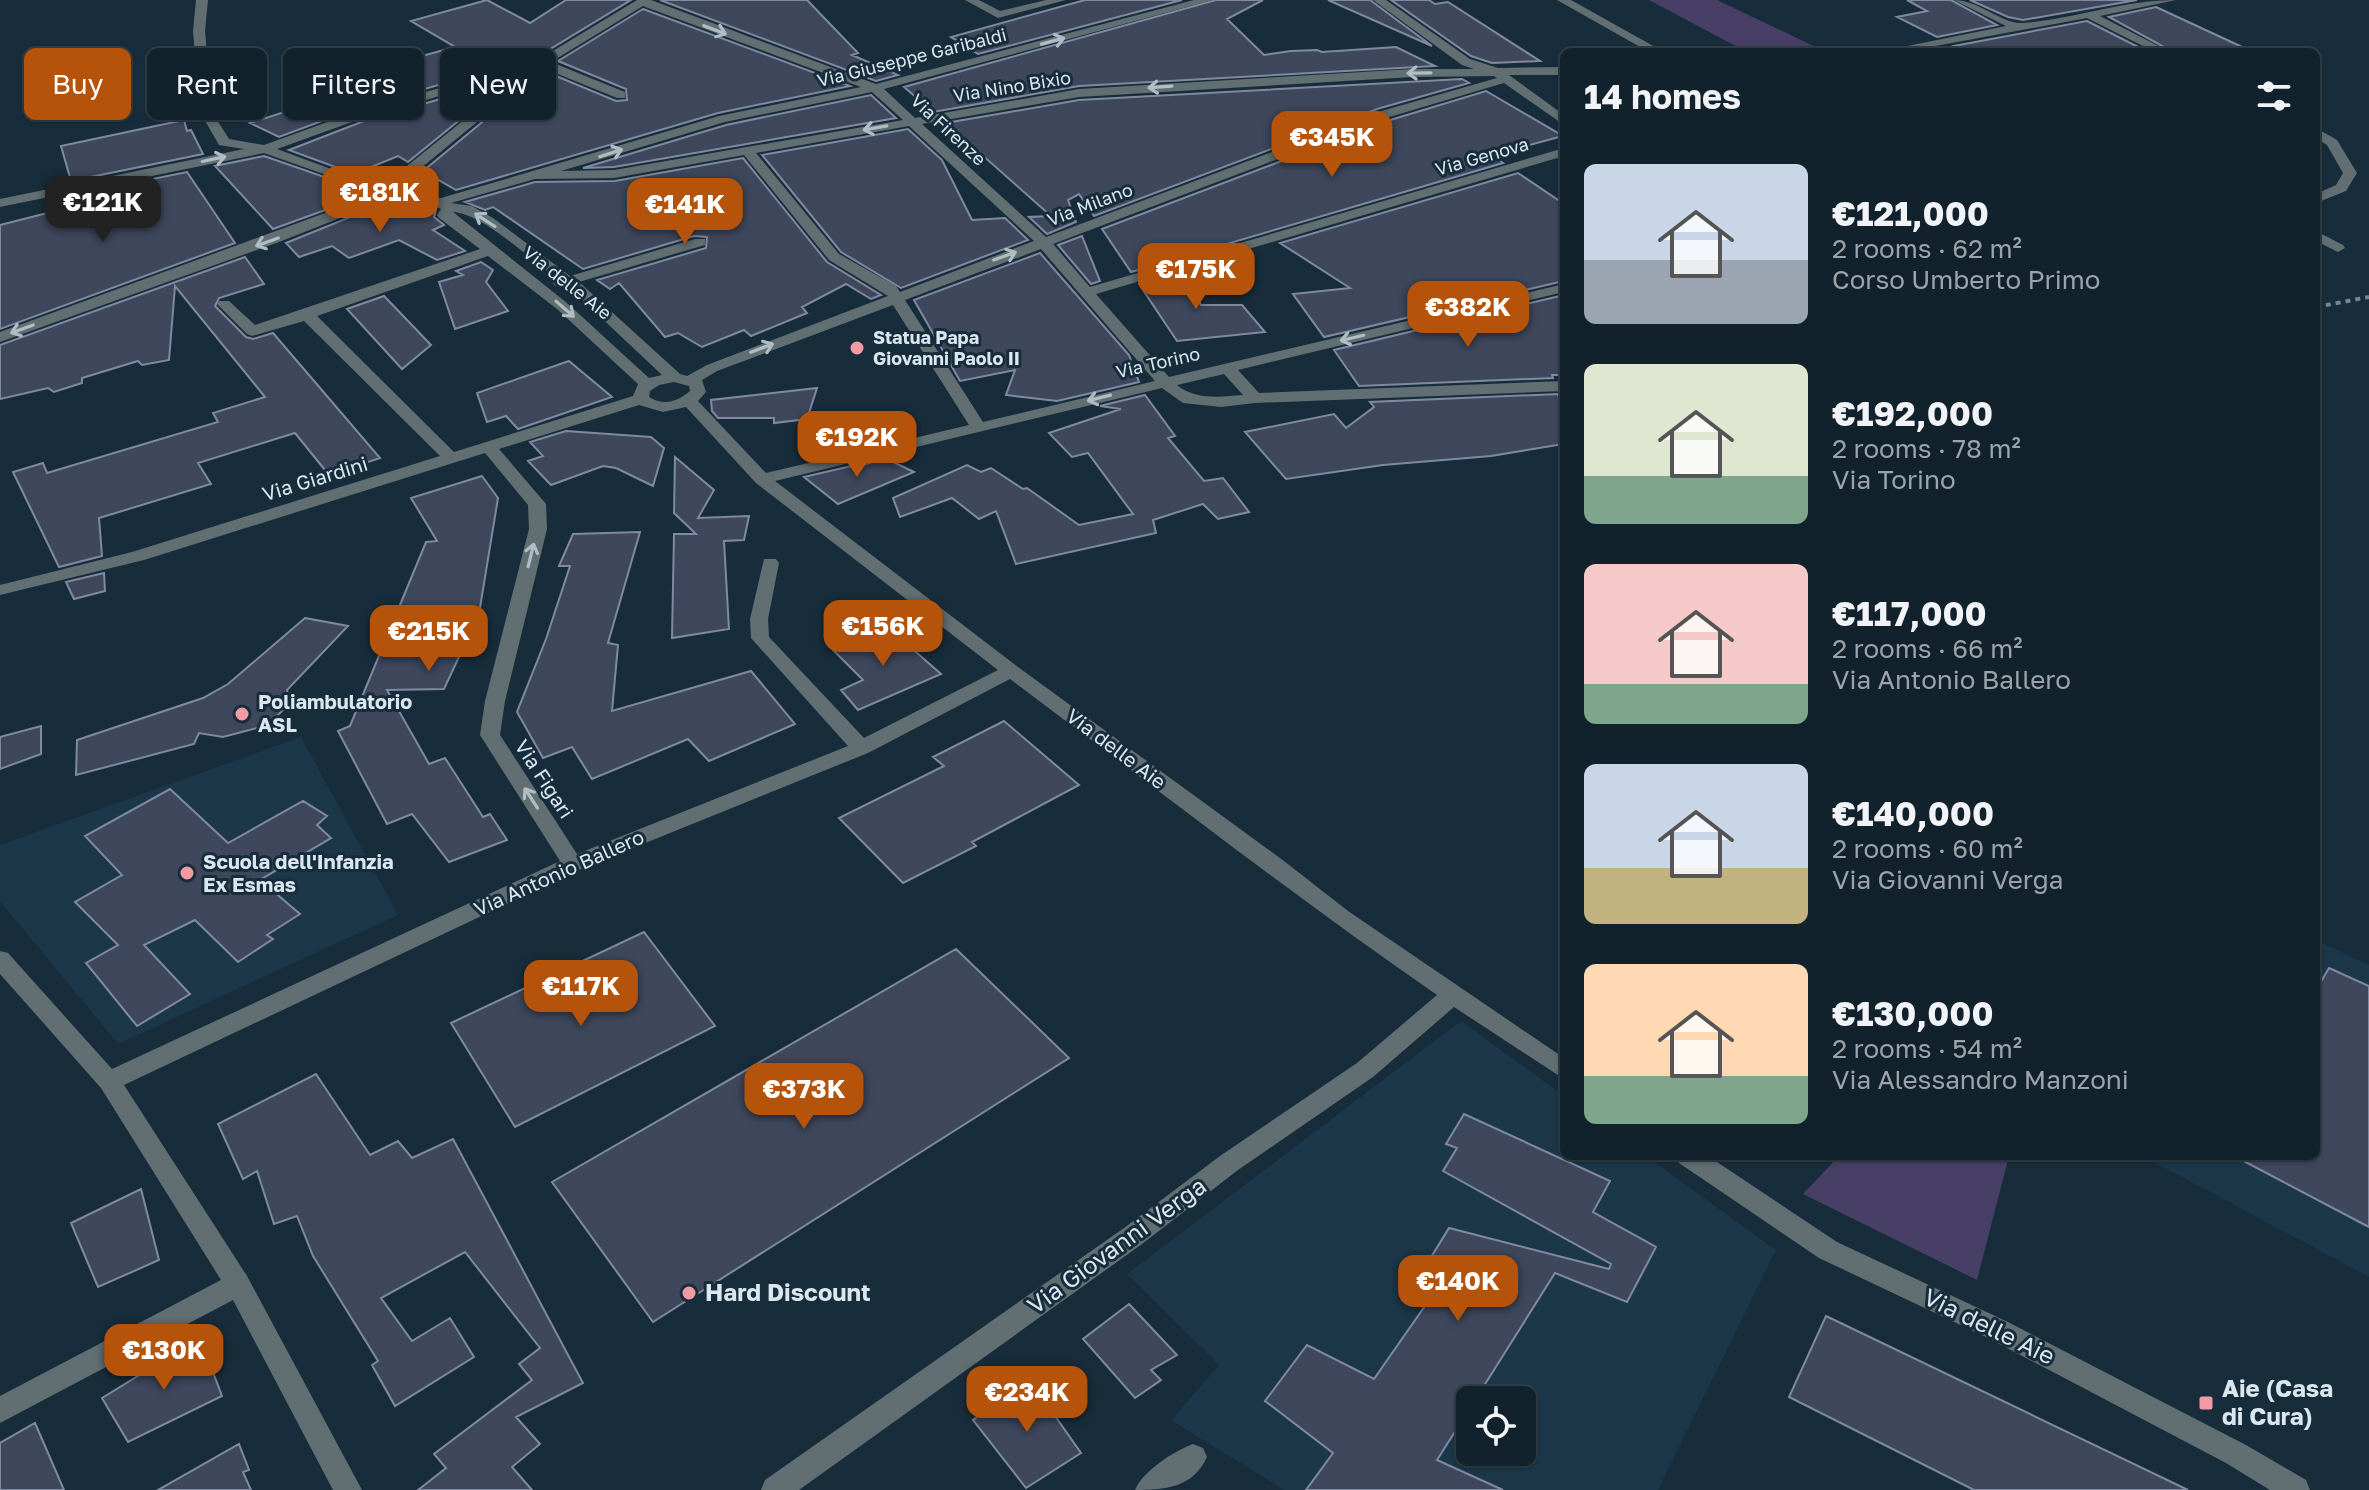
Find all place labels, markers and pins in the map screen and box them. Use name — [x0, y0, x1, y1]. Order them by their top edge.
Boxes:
pin: €345K — [1276, 111, 1388, 179]
pin: €181K — [324, 166, 436, 234]
pin: €121K — [47, 176, 159, 244]
pin: €141K — [629, 178, 741, 246]
pin: €175K — [1140, 243, 1252, 311]
pin: €382K — [1412, 281, 1524, 349]
place label: Statua Papa Giovanni Paolo II — [873, 326, 1020, 369]
marker: Statua Papa Giovanni Paolo II — [848, 339, 866, 357]
pin: €192K — [801, 411, 913, 479]
pin: €156K — [827, 600, 939, 668]
pin: €215K — [373, 605, 485, 673]
place label: Poliambulatorio ASL — [258, 689, 412, 736]
marker: Poliambulatorio ASL — [233, 705, 251, 723]
place label: Scuola dell'Infanzia Ex Esmas — [203, 849, 394, 896]
marker: Scuola dell'Infanzia Ex Esmas — [178, 864, 196, 882]
pin: €117K — [525, 960, 637, 1028]
pin: €373K — [748, 1063, 860, 1131]
pin: €140K — [1402, 1255, 1514, 1323]
place label: Hard Discount — [705, 1277, 871, 1306]
marker: Hard Discount — [680, 1284, 698, 1302]
pin: €130K — [108, 1324, 220, 1392]
pin: €234K — [971, 1366, 1083, 1434]
place label: Aie (Casa di Cura) — [2222, 1373, 2333, 1430]
marker: Aie (Casa di Cura) — [2197, 1394, 2215, 1412]

